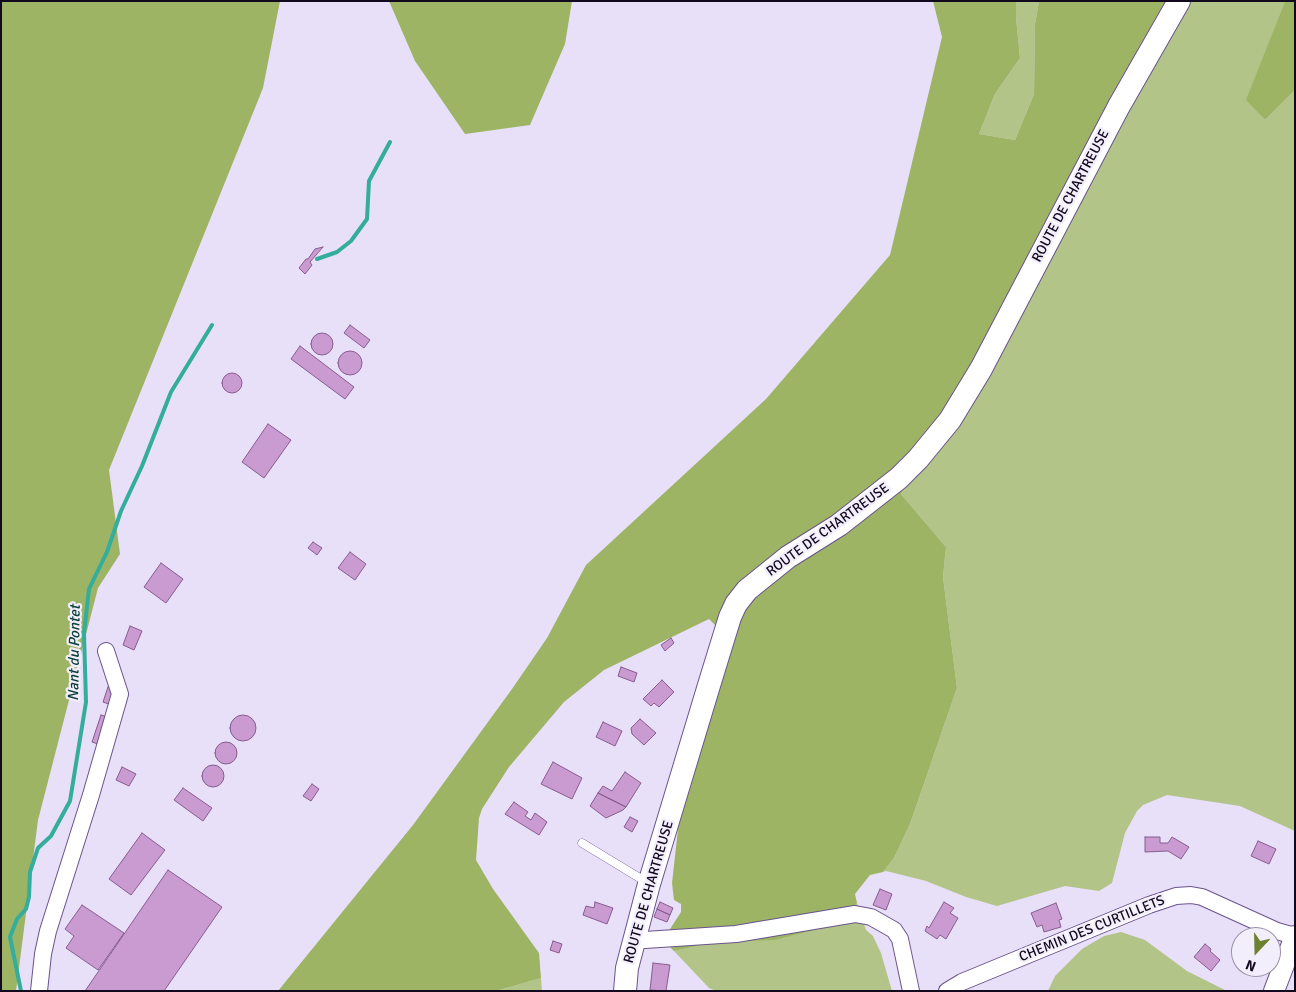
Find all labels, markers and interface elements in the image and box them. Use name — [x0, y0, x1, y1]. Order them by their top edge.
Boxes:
street label: ROUTE DE CHARTREUSE — [1029, 127, 1113, 265]
street label: ROUTE DE CHARTREUSE — [763, 480, 893, 580]
water label: Nant du Pontet — [65, 605, 85, 701]
street label: ROUTE DE CHARTREUSE — [621, 819, 677, 965]
street label: CHEMIN DES CURTILLETS — [1017, 892, 1167, 966]
north arrow — [1231, 927, 1281, 977]
text: N — [1243, 956, 1258, 975]

